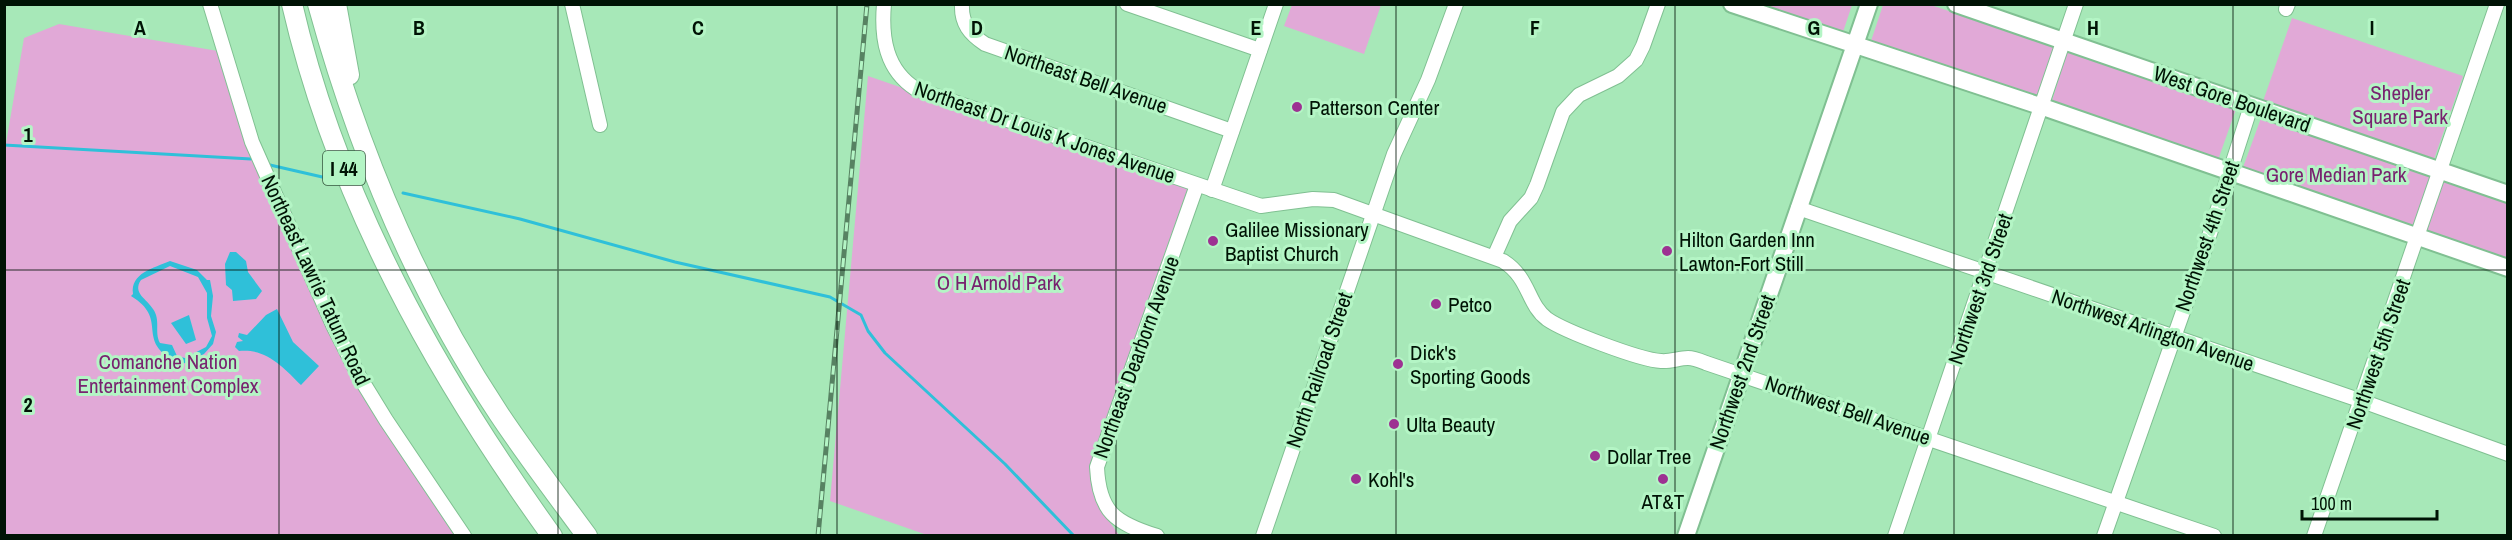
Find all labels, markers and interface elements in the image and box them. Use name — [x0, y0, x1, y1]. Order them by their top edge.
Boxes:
text: A — [134, 14, 146, 41]
text: B — [413, 14, 425, 41]
text: C — [692, 14, 704, 41]
text: D — [971, 14, 983, 41]
text: E — [1251, 14, 1262, 41]
text: F — [1530, 14, 1540, 41]
text: G — [1808, 14, 1820, 41]
text: H — [2087, 14, 2099, 41]
text: I — [2370, 14, 2374, 41]
street label: Northeast Bell Avenue — [1001, 38, 1171, 120]
street label: West Gore Boulevard — [2150, 59, 2314, 139]
street label: Northeast Dr Louis K Jones Avenue — [911, 74, 1179, 190]
park label: Shepler Square Park — [2352, 78, 2448, 131]
place label: Patterson Center — [1309, 93, 1439, 122]
marker: Patterson Center — [1290, 100, 1304, 114]
text: 1 — [23, 121, 33, 148]
road number: I 44 — [323, 151, 365, 185]
street label: Northwest 4th Street — [2168, 157, 2246, 315]
park label: Gore Median Park — [2266, 160, 2407, 189]
street label: Northeast Lawrie Tatum Road — [255, 170, 377, 390]
street label: Northwest 3rd Street — [1941, 209, 2019, 368]
place label: Galilee Missionary Baptist Church — [1225, 215, 1369, 268]
place label: Hilton Garden Inn Lawton-Fort Still — [1679, 225, 1815, 278]
marker: Galilee Missionary Baptist Church — [1206, 234, 1220, 248]
marker: Hilton Garden Inn Lawton-Fort Still — [1660, 244, 1674, 258]
street label: Northeast Dearborn Avenue — [1086, 252, 1186, 462]
park label: O H Arnold Park — [937, 268, 1062, 297]
street label: Northwest 5th Street — [2339, 275, 2417, 433]
street label: Northwest Arlington Avenue — [2048, 282, 2258, 378]
street label: North Railroad Street — [1279, 288, 1359, 452]
place label: Petco — [1448, 290, 1492, 319]
street label: Northwest 2nd Street — [1702, 291, 1782, 453]
marker: Petco — [1429, 297, 1443, 311]
place label: Dick's Sporting Goods — [1410, 338, 1531, 391]
park label: Comanche Nation Entertainment Complex — [78, 347, 259, 400]
marker: Dick's Sporting Goods — [1391, 357, 1405, 371]
street label: Northwest Bell Avenue — [1762, 368, 1934, 452]
text: 2 — [23, 391, 33, 418]
place label: Ulta Beauty — [1406, 410, 1495, 439]
marker: Ulta Beauty — [1387, 417, 1401, 431]
place label: Dollar Tree — [1607, 442, 1691, 471]
marker: Dollar Tree — [1588, 449, 1602, 463]
place label: Kohl's — [1368, 465, 1414, 494]
marker: Kohl's — [1349, 472, 1363, 486]
marker: AT&T — [1656, 472, 1670, 486]
scale bar — [2302, 483, 2437, 521]
place label: AT&T — [1641, 487, 1685, 516]
text: 100 m — [2311, 491, 2352, 516]

